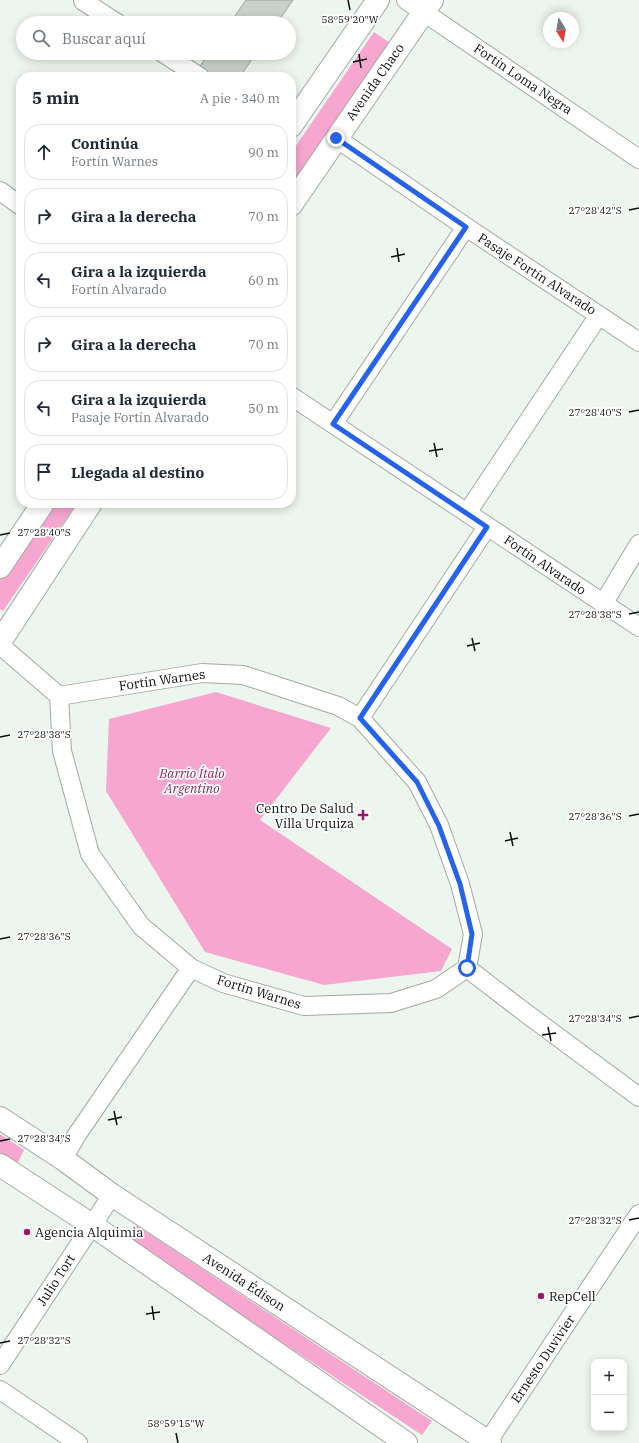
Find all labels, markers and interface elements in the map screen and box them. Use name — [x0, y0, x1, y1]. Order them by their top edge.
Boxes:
north arrow — [543, 12, 579, 48]
text: 58°59'20"W — [321, 13, 379, 26]
search box — [16, 16, 296, 60]
icon: search — [30, 27, 52, 49]
text: Buscar aquí — [62, 29, 146, 48]
street label: Avenida Chaco — [342, 40, 408, 124]
street label: Fortín Loma Negra — [470, 40, 576, 118]
text: 5 min — [32, 87, 80, 109]
text: A pie · 340 m — [200, 90, 280, 107]
route end — [327, 129, 345, 147]
text: Continúa — [71, 134, 138, 153]
icon: ahead — [33, 141, 55, 163]
text: 90 m — [248, 144, 279, 161]
text: Fortín Warnes — [71, 153, 158, 170]
text: 27°28'42"S — [568, 204, 622, 217]
icon: right — [33, 205, 55, 227]
text: Gira a la derecha — [71, 207, 196, 226]
text: 70 m — [248, 208, 279, 225]
street label: Pasaje Fortín Alvarado — [475, 229, 599, 319]
text: Gira a la izquierda — [71, 262, 207, 281]
icon: left — [33, 269, 55, 291]
text: 60 m — [248, 272, 279, 289]
text: Fortín Alvarado — [71, 281, 167, 298]
icon: right — [33, 333, 55, 355]
text: Gira a la derecha — [71, 335, 196, 354]
text: 70 m — [248, 336, 279, 353]
text: Gira a la izquierda — [71, 390, 207, 409]
icon: left — [33, 397, 55, 419]
text: 50 m — [248, 400, 279, 417]
text: 27°28'40"S — [568, 406, 622, 419]
text: Pasaje Fortín Alvarado — [71, 409, 209, 426]
icon: arrive — [33, 461, 55, 483]
text: Llegada al destino — [71, 463, 204, 482]
text: 27°28'40"S — [17, 526, 71, 539]
street label: Fortín Alvarado — [501, 531, 589, 599]
text: 27°28'38"S — [568, 608, 622, 621]
street label: Fortín Warnes — [118, 666, 206, 694]
text: 27°28'38"S — [17, 728, 71, 741]
park label: Barrio Ítalo Argentino — [158, 765, 225, 797]
place label: Centro De Salud Villa Urquiza — [256, 800, 354, 832]
marker: Centro De Salud Villa Urquiza — [357, 809, 369, 821]
text: 27°28'36"S — [568, 810, 622, 823]
text: 27°28'36"S — [17, 930, 71, 943]
route start — [458, 959, 476, 977]
street label: Fortín Warnes — [215, 971, 303, 1013]
text: 27°28'34"S — [568, 1012, 622, 1025]
text: 27°28'34"S — [17, 1132, 71, 1145]
text: 27°28'32"S — [568, 1214, 622, 1227]
place label: Agencia Alquimia — [35, 1224, 143, 1241]
marker: Agencia Alquimia — [22, 1227, 32, 1237]
street label: Avenida Édison — [200, 1249, 288, 1315]
street label: Julio Tort — [33, 1251, 79, 1309]
place label: RepCell — [549, 1288, 596, 1305]
marker: RepCell — [536, 1291, 546, 1301]
street label: Ernesto Duvivier — [507, 1312, 579, 1406]
text: 27°28'32"S — [17, 1334, 71, 1347]
map controls — [591, 1359, 627, 1431]
button: + — [591, 1359, 627, 1395]
button: − — [591, 1395, 627, 1431]
text: 58°59'15"W — [147, 1417, 205, 1430]

